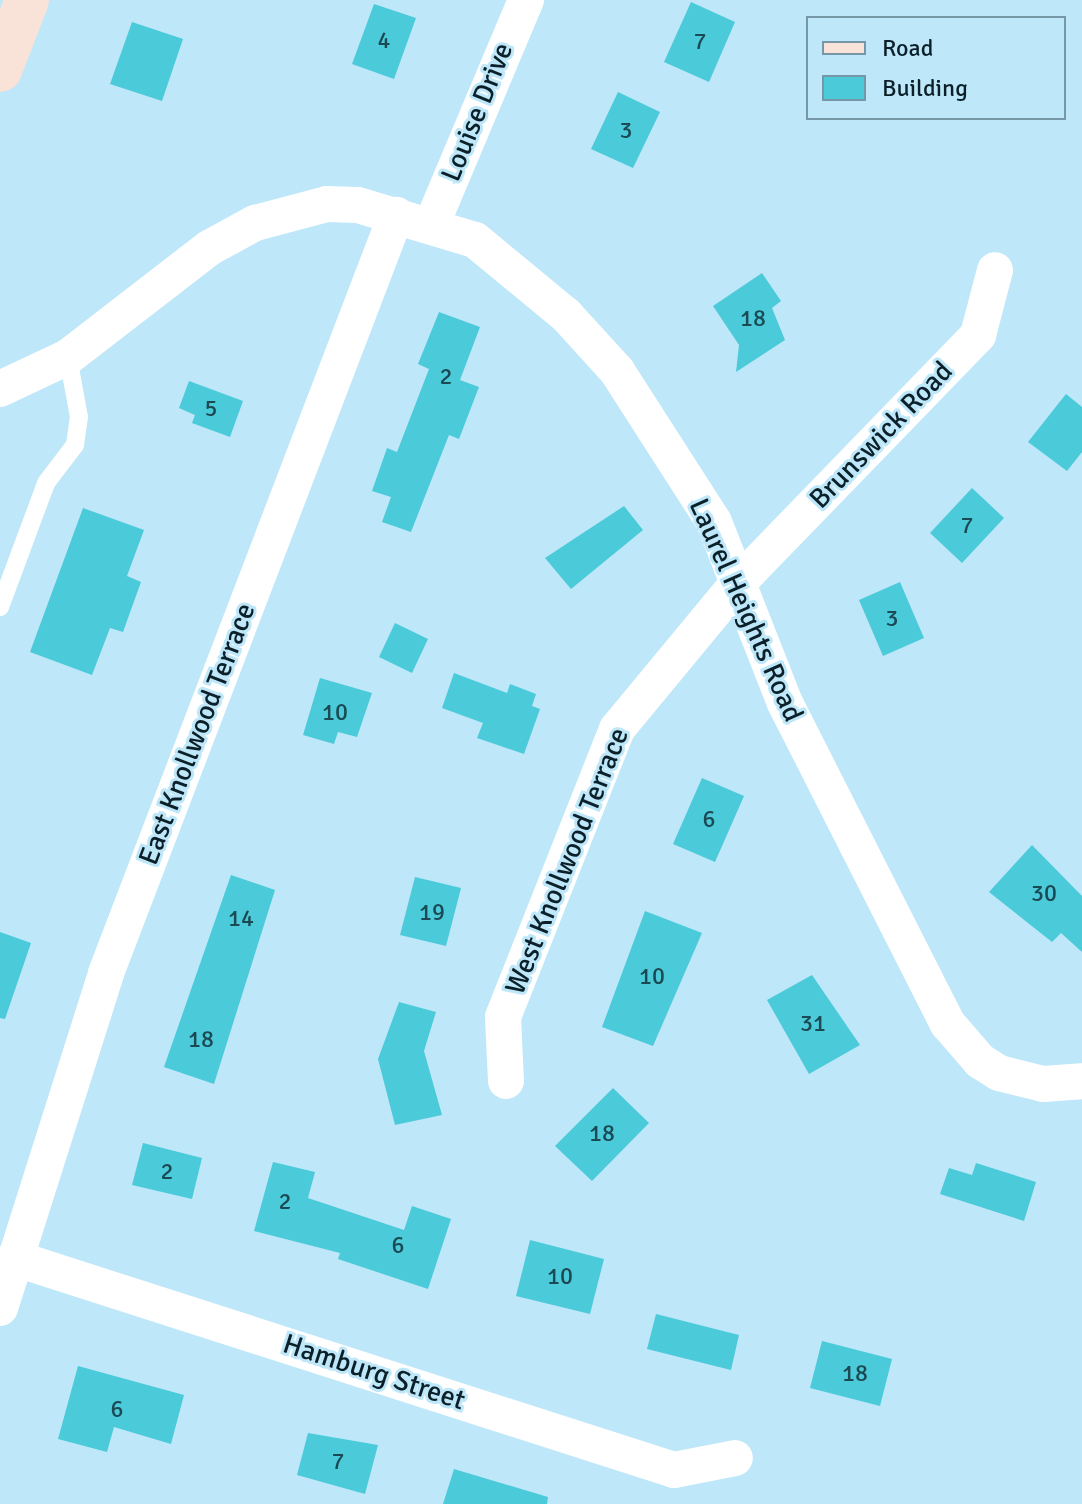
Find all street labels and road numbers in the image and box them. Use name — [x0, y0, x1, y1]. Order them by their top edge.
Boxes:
street label: Louise Drive — [434, 38, 520, 186]
street label: Brunswick Road — [803, 355, 959, 515]
street label: Laurel Heights Road — [682, 493, 810, 727]
street label: East Knollwood Terrace — [132, 598, 262, 870]
street label: West Knollwood Terrace — [498, 723, 636, 999]
street label: Hamburg Street — [279, 1327, 469, 1417]

